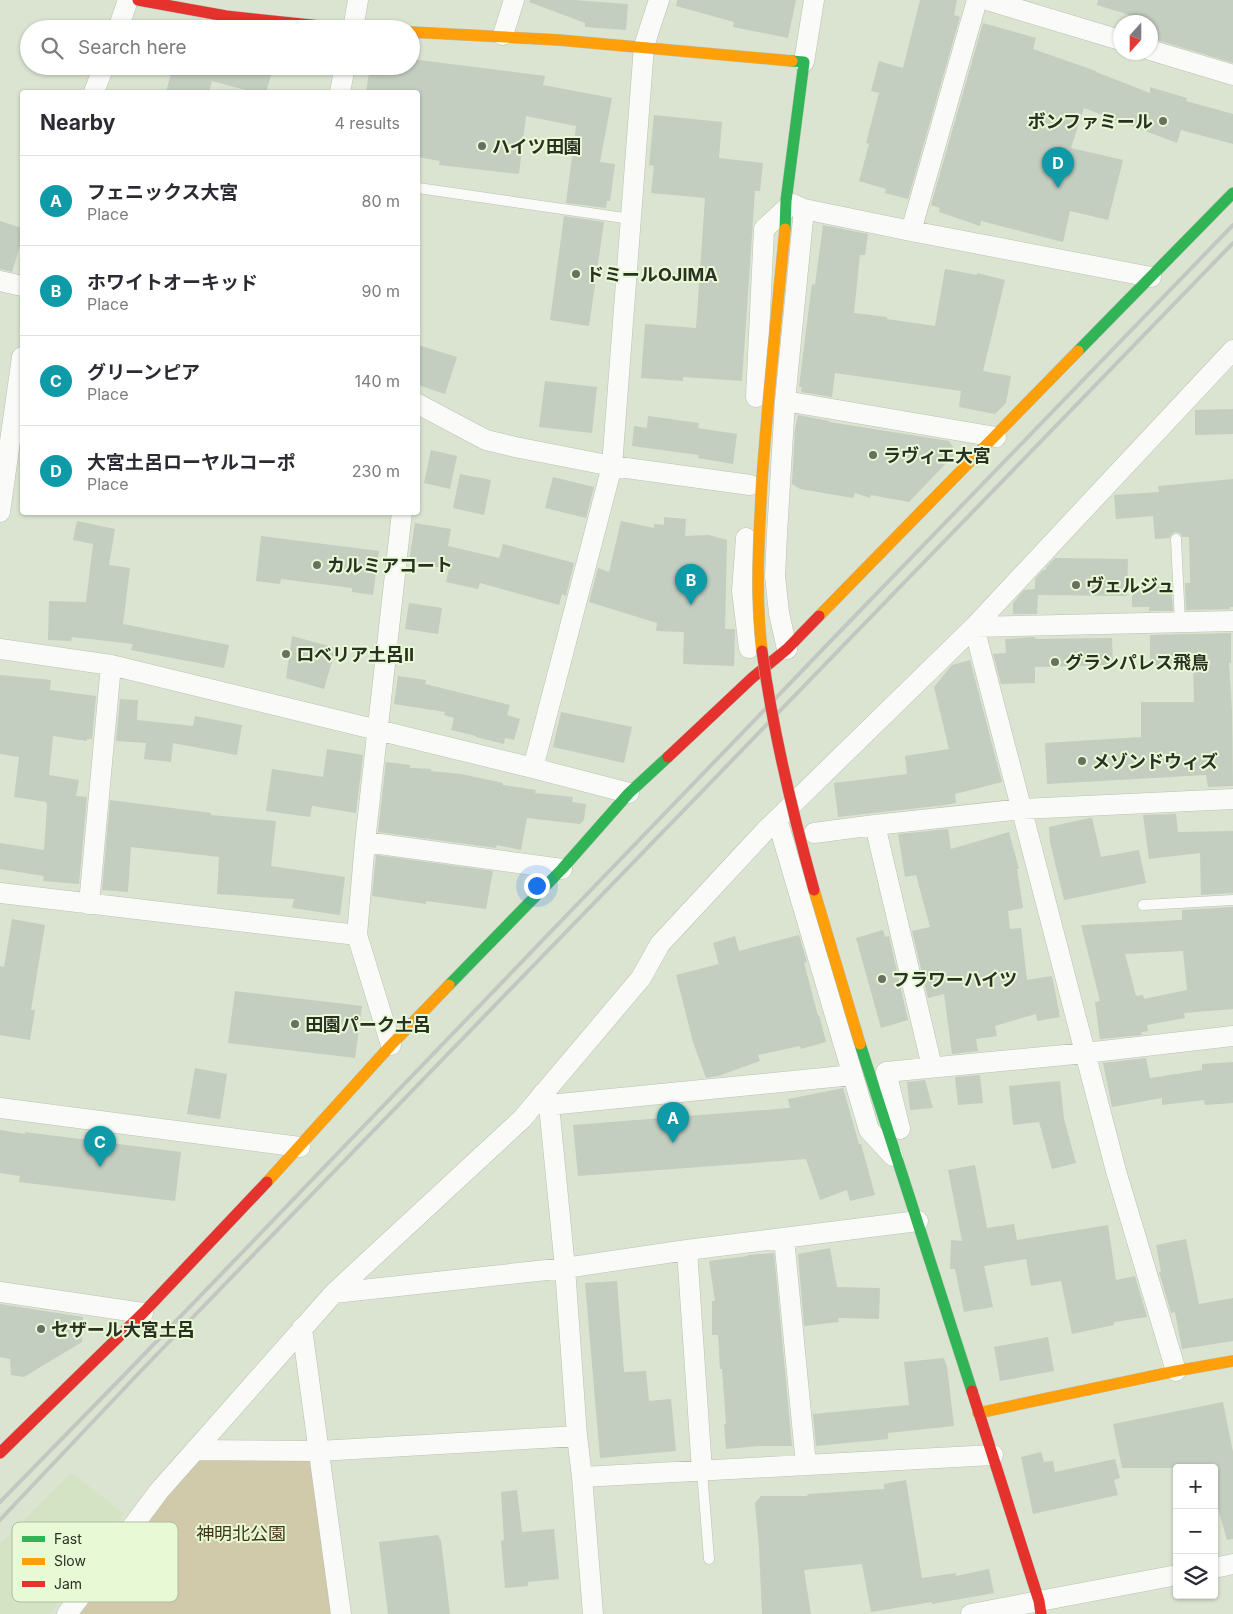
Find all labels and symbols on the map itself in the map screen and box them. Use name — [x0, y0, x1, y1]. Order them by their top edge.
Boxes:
north arrow — [1113, 15, 1158, 60]
place label: ボンファミール — [1028, 111, 1153, 132]
marker: ボンファミール — [1157, 115, 1169, 127]
place label: ハイツ田園 — [492, 136, 582, 157]
marker: ハイツ田園 — [476, 140, 488, 152]
pin: D — [1042, 147, 1074, 188]
place label: ドミールOJIMA — [586, 264, 718, 285]
marker: ドミールOJIMA — [570, 268, 582, 280]
place label: ラヴィエ大宮 — [883, 445, 991, 466]
marker: ラヴィエ大宮 — [867, 449, 879, 461]
place label: カルミアコート — [327, 555, 453, 576]
marker: カルミアコート — [311, 559, 323, 571]
pin: B — [675, 564, 707, 605]
place label: ヴェルジュ — [1086, 575, 1175, 596]
marker: ヴェルジュ — [1070, 579, 1082, 591]
place label: ロベリア土呂Ⅱ — [296, 644, 414, 665]
marker: ロベリア土呂Ⅱ — [280, 648, 292, 660]
place label: グランパレス飛鳥 — [1065, 652, 1209, 673]
marker: グランパレス飛鳥 — [1049, 656, 1061, 668]
place label: メゾンドウィズ — [1092, 751, 1218, 772]
marker: メゾンドウィズ — [1076, 755, 1088, 767]
your location — [524, 873, 550, 899]
place label: フラワーハイツ — [892, 969, 1017, 990]
marker: フラワーハイツ — [876, 973, 888, 985]
place label: 田園パーク土呂 — [305, 1014, 431, 1035]
marker: 田園パーク土呂 — [289, 1018, 301, 1030]
pin: A — [657, 1102, 689, 1143]
pin: C — [84, 1126, 116, 1167]
place label: セザール大宮土呂 — [51, 1319, 195, 1340]
marker: セザール大宮土呂 — [35, 1323, 47, 1335]
legend — [12, 1522, 178, 1602]
park label: 神明北公園 — [196, 1523, 286, 1544]
text: Fast — [54, 1530, 82, 1547]
text: Slow — [54, 1552, 86, 1569]
text: Jam — [54, 1575, 82, 1592]

